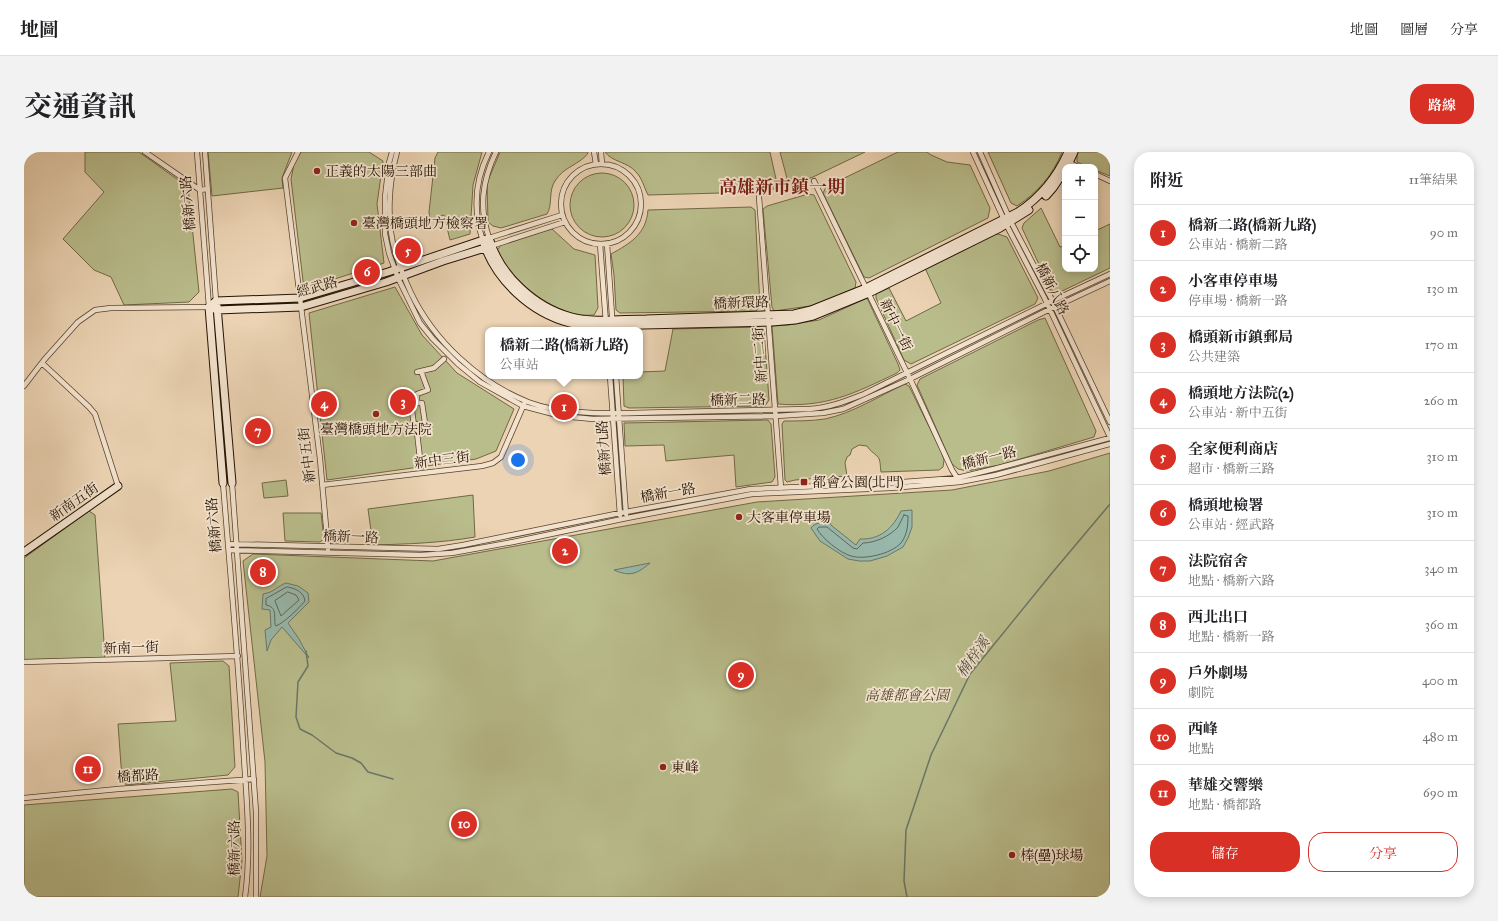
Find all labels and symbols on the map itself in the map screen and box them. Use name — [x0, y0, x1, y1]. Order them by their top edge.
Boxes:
place label: 正義的太陽三部曲 — [325, 163, 437, 180]
marker: 正義的太陽三部曲 — [312, 166, 322, 176]
street label: 橋新六路 — [177, 174, 199, 232]
district label: 高雄新市鎮一期 — [719, 176, 845, 198]
place label: 臺灣橋頭地方檢察署 — [362, 215, 488, 232]
marker: 臺灣橋頭地方檢察署 — [349, 218, 359, 228]
pin: 5 — [395, 236, 421, 266]
pin: 6 — [354, 257, 380, 287]
street label: 橋新八路 — [1032, 260, 1072, 318]
street label: 經武路 — [295, 273, 339, 301]
street label: 橋新環路 — [713, 294, 769, 312]
street label: 新中一街 — [876, 296, 916, 354]
street label: 新中二街 — [750, 326, 770, 384]
pin: 3 — [390, 387, 416, 417]
pin: 4 — [311, 389, 337, 419]
street label: 橋新二路 — [710, 391, 766, 409]
pin: 1 — [551, 392, 577, 422]
marker: 臺灣橋頭地方法院 — [371, 409, 381, 419]
pin: 7 — [245, 416, 271, 446]
street label: 橋新九路 — [594, 419, 614, 477]
place label: 臺灣橋頭地方法院 — [320, 421, 432, 438]
street label: 新中五街 — [295, 426, 319, 484]
street label: 橋新一路 — [960, 443, 1018, 473]
street label: 新中三街 — [413, 448, 471, 472]
your location — [508, 450, 528, 470]
place label: 都會公園(北門) — [812, 474, 904, 492]
marker: 都會公園(北門) — [799, 477, 809, 487]
street label: 新南五街 — [46, 479, 102, 525]
street label: 橋新一路 — [639, 480, 697, 506]
street label: 橋新六路 — [203, 496, 225, 554]
place label: 大客車停車場 — [747, 509, 831, 526]
marker: 大客車停車場 — [734, 512, 744, 522]
street label: 橋新一路 — [323, 528, 379, 546]
pin: 2 — [552, 536, 578, 566]
pin: 8 — [250, 557, 276, 587]
water label: 楠梓溪 — [952, 632, 995, 680]
street label: 新南一街 — [103, 639, 159, 657]
pin: 9 — [728, 660, 754, 690]
park label: 高雄都會公園 — [865, 687, 951, 704]
pin: 11 — [75, 754, 101, 784]
place label: 東峰 — [671, 759, 699, 776]
marker: 東峰 — [658, 762, 668, 772]
street label: 橋都路 — [116, 766, 160, 786]
pin: 10 — [451, 809, 477, 839]
street label: 橋新六路 — [226, 820, 243, 876]
place label: 棒(壘)球場 — [1020, 847, 1084, 865]
marker: 棒(壘)球場 — [1007, 850, 1017, 860]

